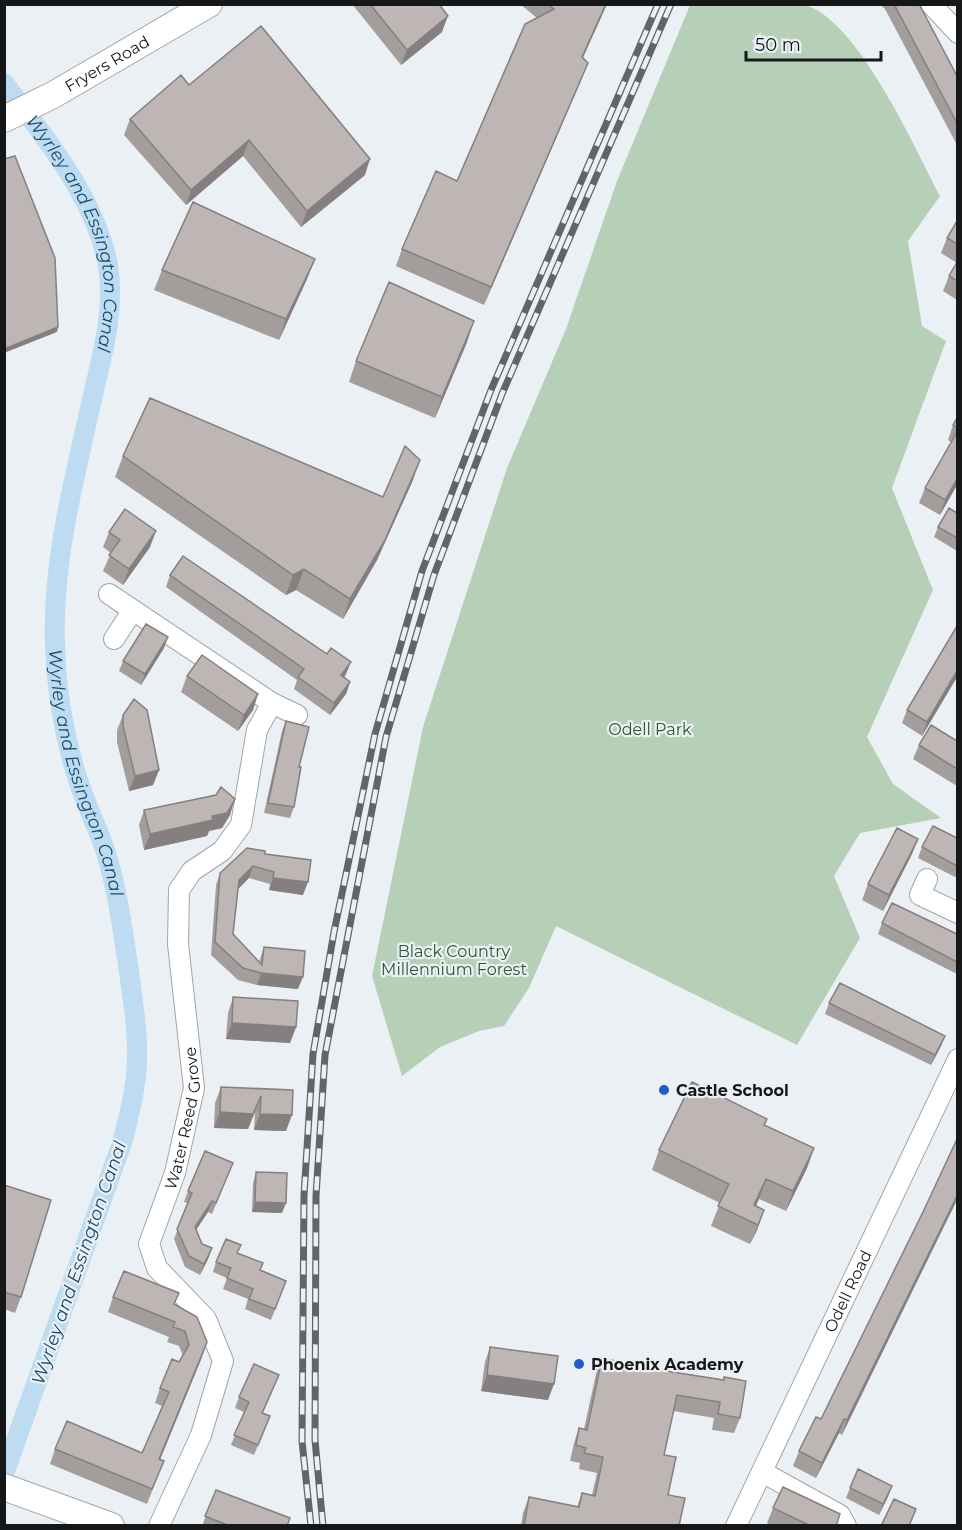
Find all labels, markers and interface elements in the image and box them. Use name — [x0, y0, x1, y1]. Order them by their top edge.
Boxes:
scale bar — [746, 24, 881, 62]
street label: Fryers Road — [62, 32, 153, 96]
text: 50 m — [755, 34, 801, 56]
water label: Wyrley and Essington Canal — [21, 111, 121, 354]
water label: Wyrley and Essington Canal — [44, 649, 128, 898]
park label: Odell Park — [608, 720, 692, 739]
park label: Black Country Millennium Forest — [381, 942, 527, 979]
street label: Water Reed Grove — [161, 1046, 205, 1192]
place label: Castle School — [676, 1081, 789, 1100]
marker: Castle School — [657, 1083, 671, 1097]
water label: Wyrley and Essington Canal — [27, 1138, 131, 1387]
street label: Odell Road — [820, 1247, 876, 1336]
place label: Phoenix Academy — [591, 1355, 744, 1374]
marker: Phoenix Academy — [572, 1357, 586, 1371]

